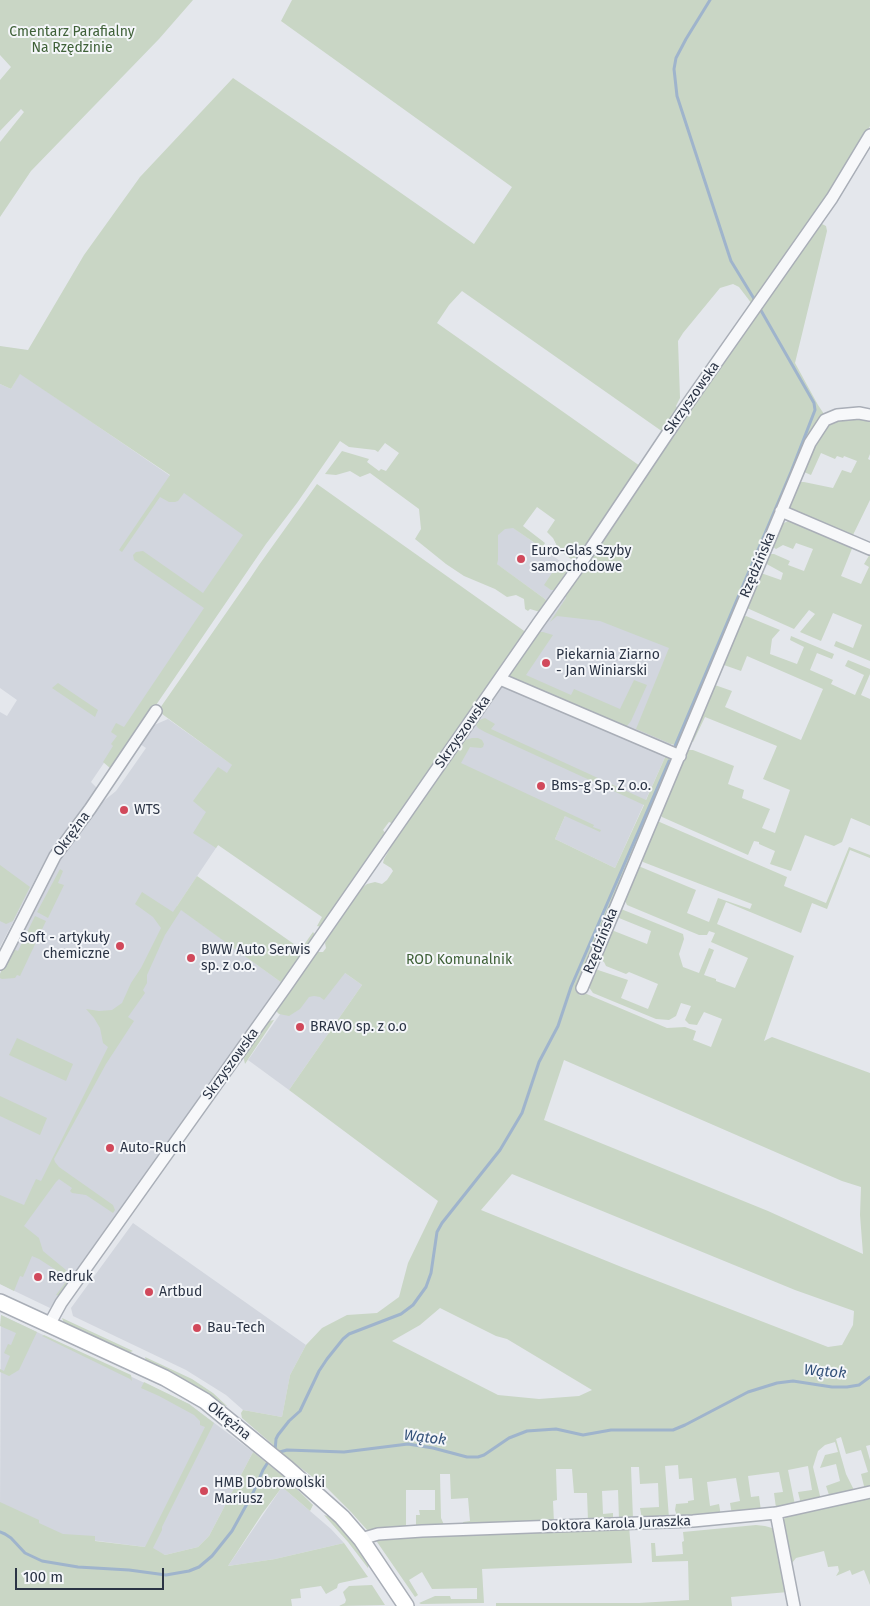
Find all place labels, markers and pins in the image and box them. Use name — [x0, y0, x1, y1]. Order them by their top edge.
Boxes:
place label: Euro-Glas Szyby samochodowe — [531, 543, 631, 576]
marker: Euro-Glas Szyby samochodowe — [515, 553, 527, 565]
place label: Piekarnia Ziarno - Jan Winiarski — [556, 647, 660, 680]
marker: Piekarnia Ziarno - Jan Winiarski — [540, 657, 552, 669]
place label: Bms-g Sp. Z o.o. — [551, 778, 651, 794]
marker: Bms-g Sp. Z o.o. — [535, 780, 547, 792]
place label: WTS — [134, 802, 160, 818]
marker: WTS — [118, 804, 130, 816]
place label: Soft - artykuły chemiczne — [20, 930, 110, 962]
marker: Soft - artykuły chemiczne — [114, 940, 126, 952]
place label: BWW Auto Serwis sp. z o.o. — [201, 942, 310, 974]
marker: BWW Auto Serwis sp. z o.o. — [185, 952, 197, 964]
place label: BRAVO sp. z o.o — [310, 1019, 407, 1035]
marker: BRAVO sp. z o.o — [294, 1021, 306, 1033]
place label: Auto-Ruch — [120, 1140, 186, 1156]
marker: Auto-Ruch — [104, 1142, 116, 1154]
place label: Redruk — [48, 1269, 93, 1285]
marker: Redruk — [32, 1271, 44, 1283]
place label: Artbud — [159, 1284, 202, 1300]
marker: Artbud — [143, 1286, 155, 1298]
place label: Bau-Tech — [207, 1320, 265, 1336]
marker: Bau-Tech — [191, 1322, 203, 1334]
place label: HMB Dobrowolski Mariusz — [214, 1475, 325, 1508]
marker: HMB Dobrowolski Mariusz — [198, 1485, 210, 1497]

